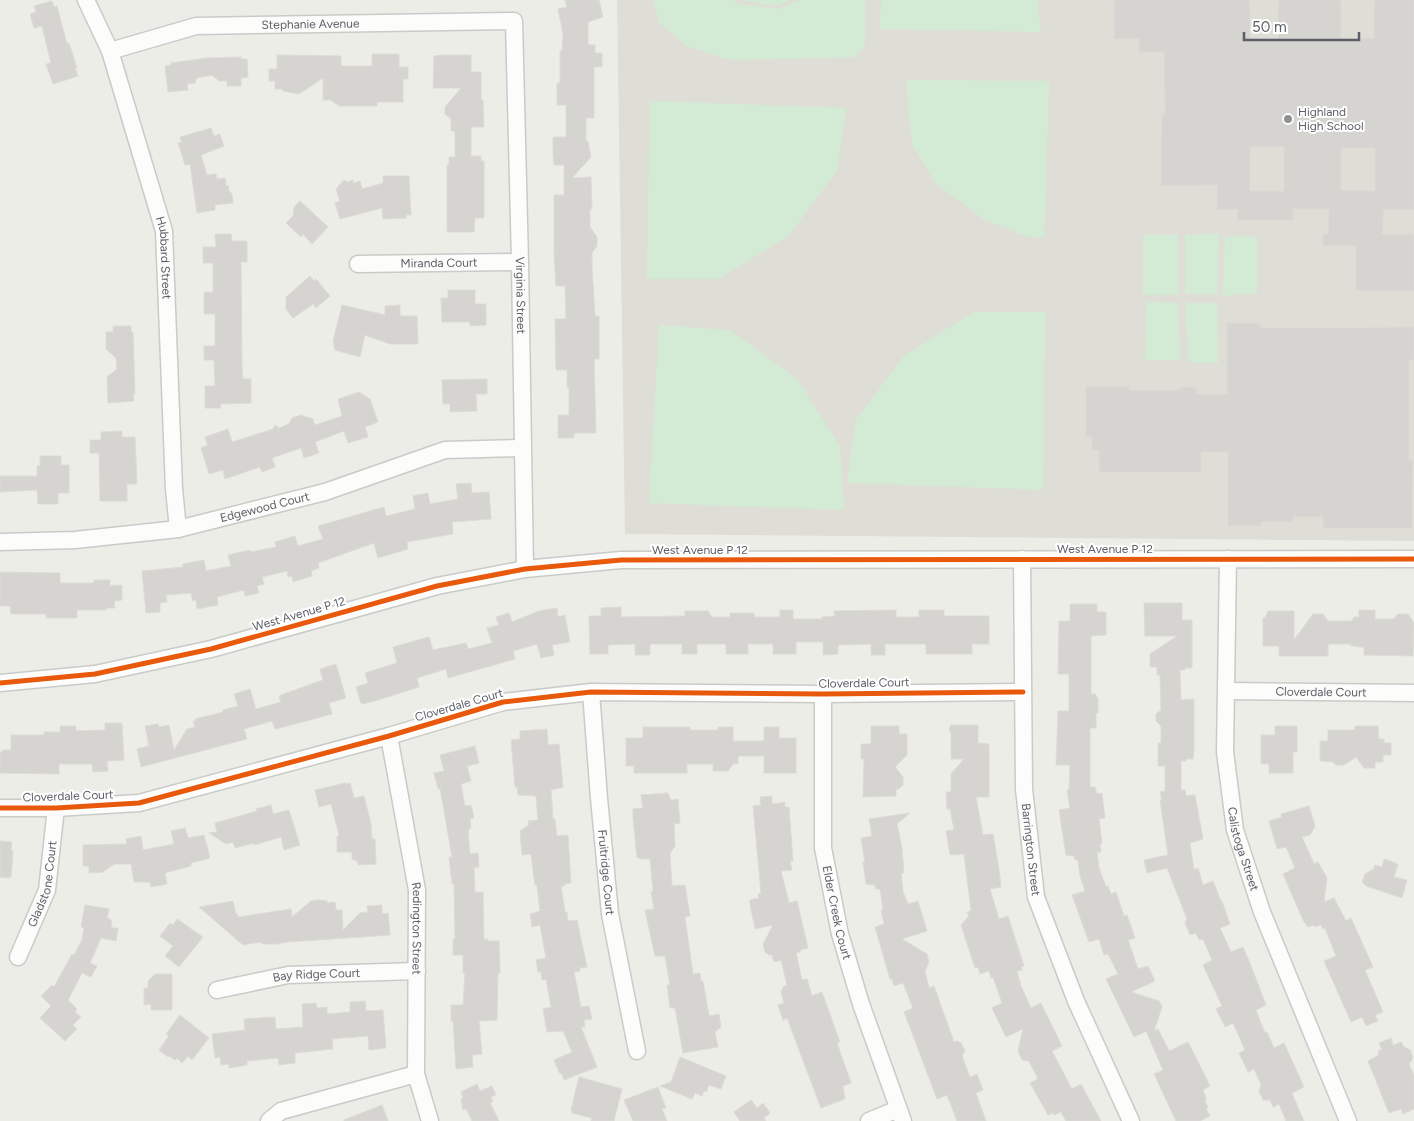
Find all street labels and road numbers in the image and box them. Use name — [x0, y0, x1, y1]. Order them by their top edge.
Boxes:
street label: Stephanie Avenue — [261, 16, 360, 32]
street label: Hubbard Street — [153, 215, 174, 300]
street label: Miranda Court — [400, 256, 478, 270]
street label: Virginia Street — [513, 257, 528, 335]
street label: Edgewood Court — [218, 489, 311, 525]
street label: West Avenue P 12 — [1057, 542, 1153, 556]
street label: West Avenue P 12 — [652, 543, 748, 557]
street label: West Avenue P 12 — [251, 594, 347, 634]
street label: Cloverdale Court — [818, 675, 910, 691]
street label: Cloverdale Court — [1275, 685, 1367, 699]
street label: Cloverdale Court — [413, 686, 505, 724]
street label: Cloverdale Court — [22, 787, 114, 805]
street label: Barrington Street — [1019, 803, 1043, 897]
street label: Calistoga Street — [1225, 806, 1262, 893]
street label: Fruitridge Court — [595, 829, 617, 916]
street label: Gladstone Court — [25, 839, 59, 929]
street label: Elder Creek Court — [820, 864, 854, 962]
street label: Redington Street — [409, 881, 424, 975]
street label: Bay Ridge Court — [272, 966, 361, 985]

